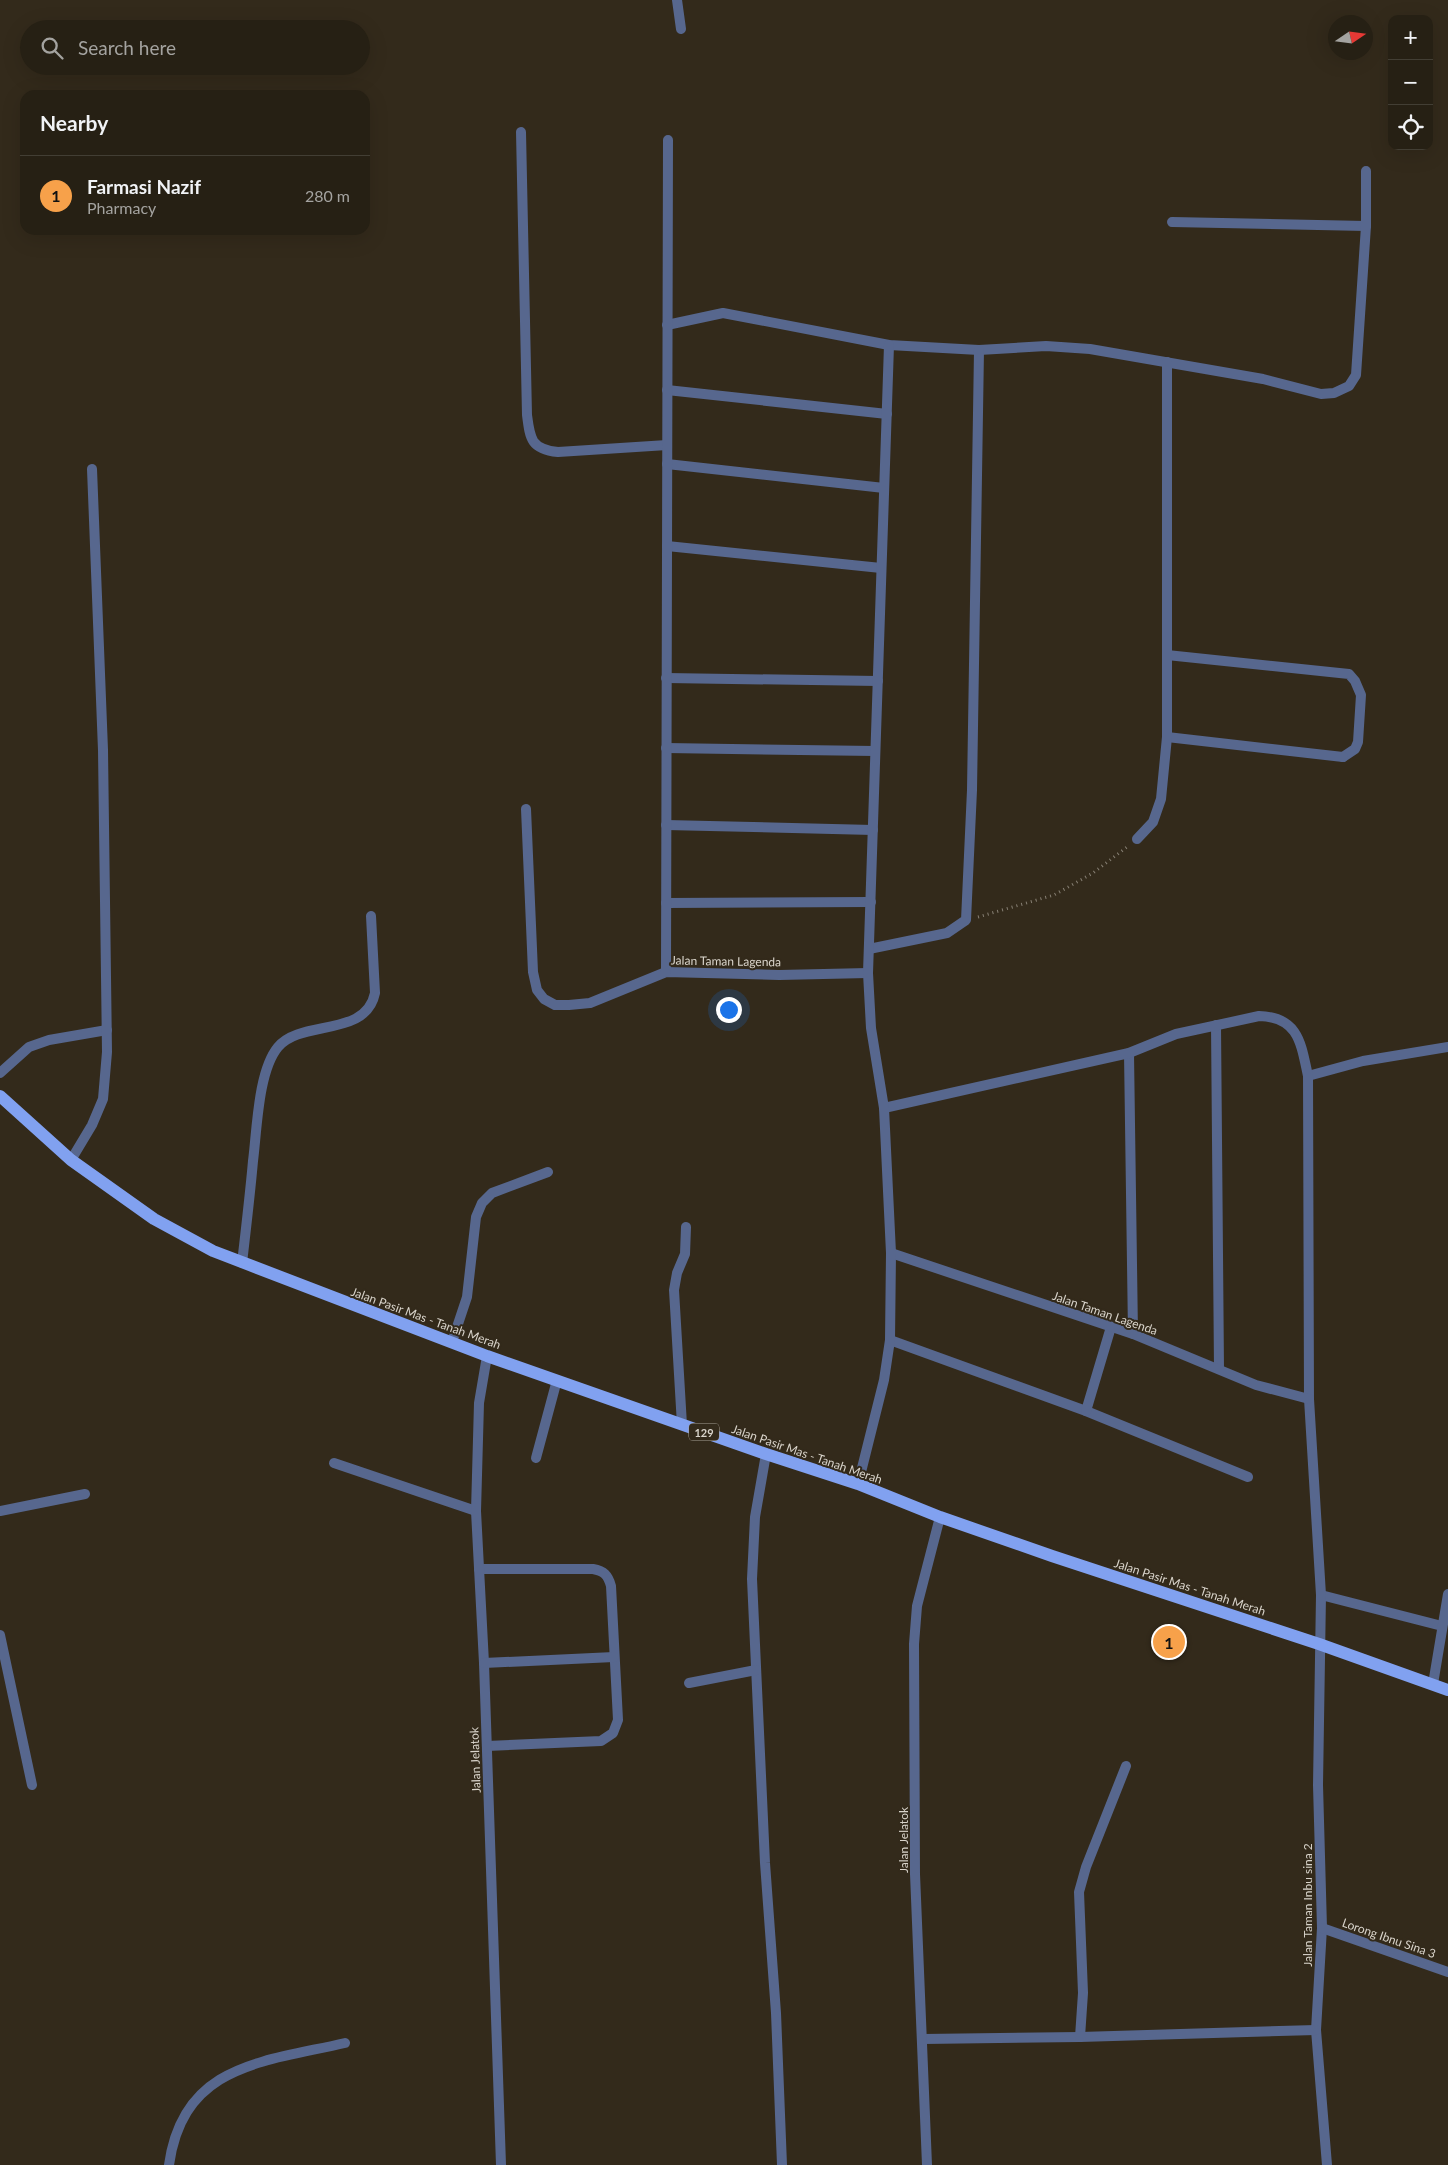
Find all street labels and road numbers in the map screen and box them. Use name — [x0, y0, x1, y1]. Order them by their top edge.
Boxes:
street label: Jalan Taman Lagenda — [671, 953, 781, 969]
street label: Jalan Pasir Mas - Tanah Merah — [349, 1284, 503, 1352]
street label: Jalan Taman Lagenda — [1050, 1288, 1160, 1338]
street label: Jalan Pasir Mas - Tanah Merah — [730, 1421, 884, 1487]
road number: 129 — [689, 1424, 719, 1440]
street label: Jalan Pasir Mas - Tanah Merah — [1112, 1555, 1268, 1619]
street label: Jalan Jelatok — [466, 1726, 484, 1793]
street label: Jalan Jelatok — [896, 1806, 911, 1873]
street label: Jalan Taman Inbu sina 2 — [1300, 1843, 1315, 1967]
street label: Lorong Ibnu Sina 3 — [1340, 1915, 1438, 1961]

